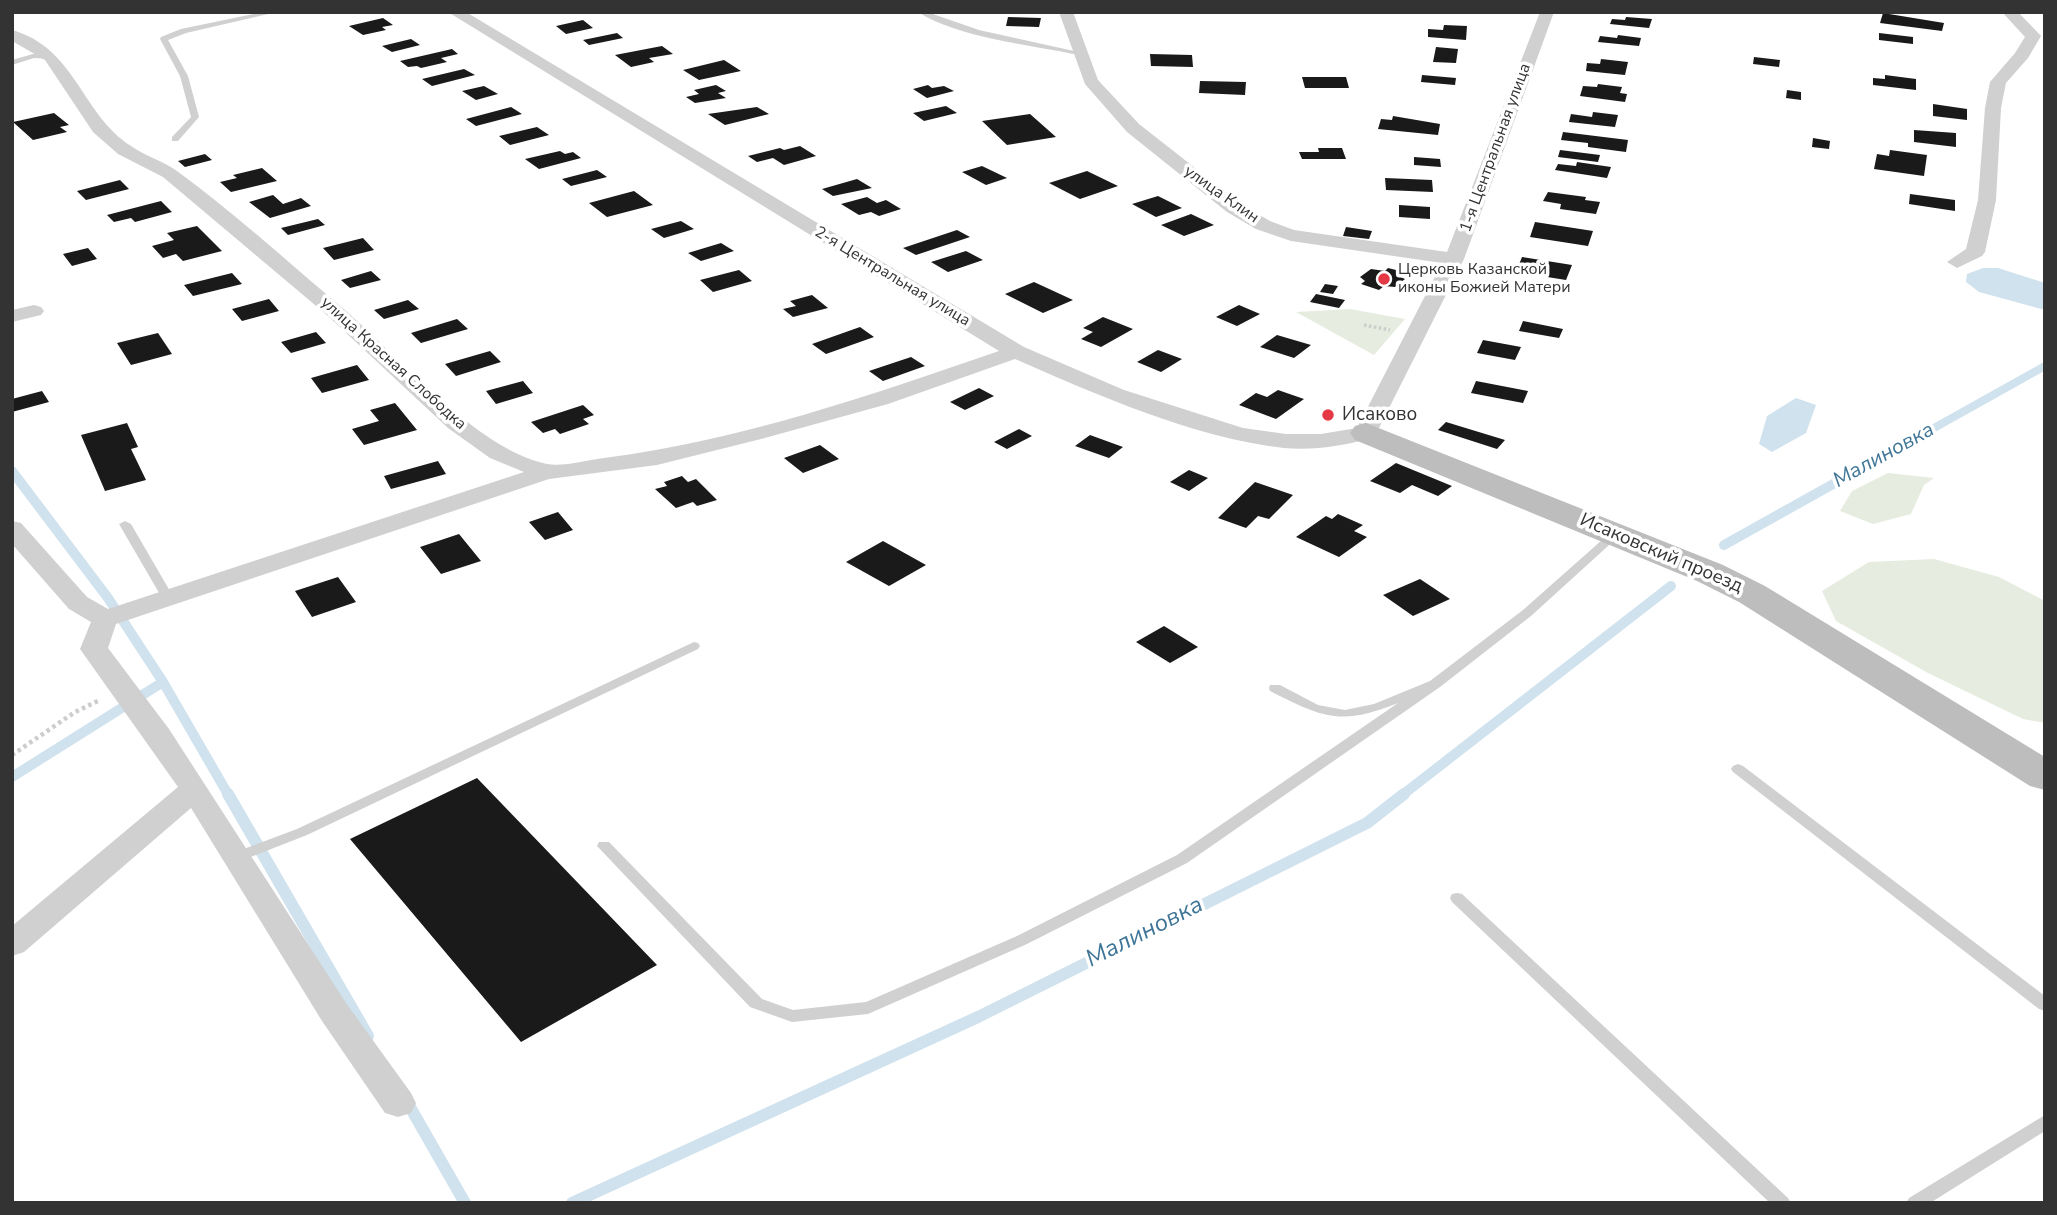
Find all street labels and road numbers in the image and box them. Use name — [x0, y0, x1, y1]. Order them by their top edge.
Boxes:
street label: 1-я Центральная улица — [1457, 61, 1535, 235]
street label: улица Клин — [1180, 162, 1262, 228]
street label: 2-я Центральная улица — [811, 223, 973, 331]
street label: улица Красная Слободка — [316, 294, 470, 434]
street label: Исаковский проезд — [1576, 509, 1746, 599]

